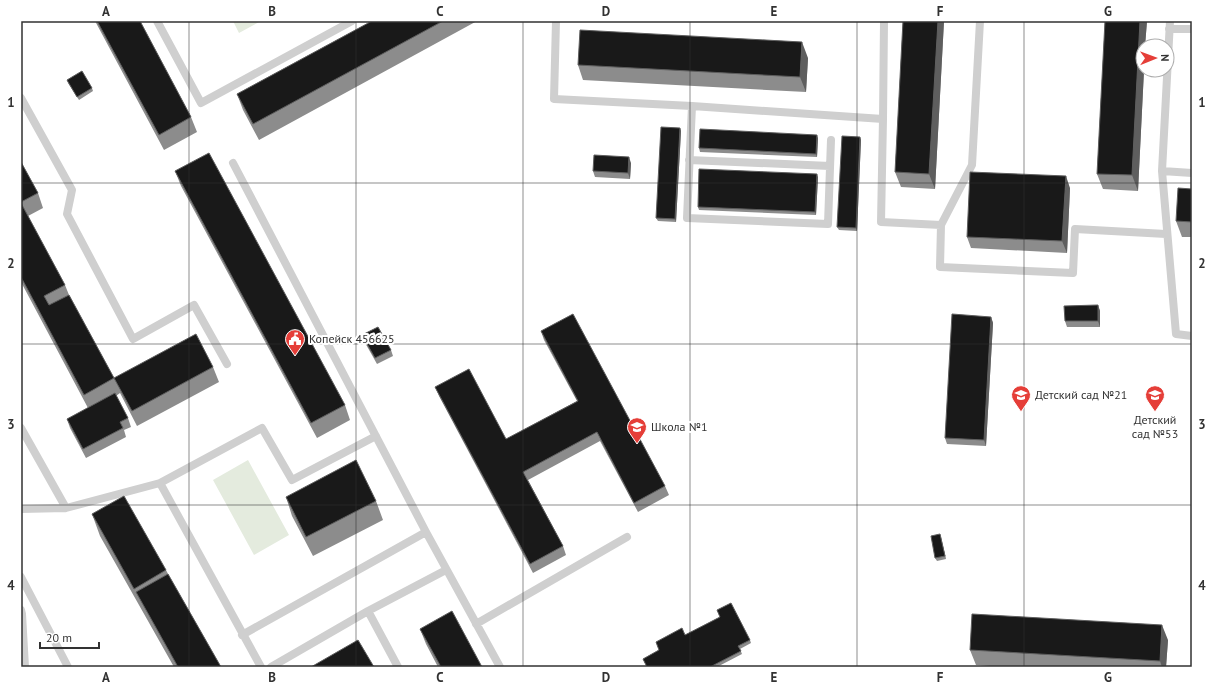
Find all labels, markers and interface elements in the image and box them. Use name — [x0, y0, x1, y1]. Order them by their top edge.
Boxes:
text: A — [102, 3, 110, 20]
text: B — [268, 3, 276, 20]
text: C — [436, 3, 444, 20]
text: D — [602, 3, 610, 20]
text: E — [771, 3, 778, 20]
text: F — [937, 3, 944, 20]
text: G — [1104, 3, 1112, 20]
north arrow — [1135, 38, 1175, 78]
text: N — [1158, 54, 1172, 62]
text: 1 — [7, 94, 15, 111]
text: 1 — [1198, 94, 1206, 111]
text: 2 — [7, 255, 15, 272]
text: 2 — [1198, 255, 1206, 272]
public building icon: Копейск 456625 — [284, 328, 306, 356]
place label: Копейск 456625 — [309, 331, 395, 346]
school or university icon: Детский сад №21 — [1010, 384, 1032, 412]
school or university icon: Детский сад №53 — [1144, 384, 1166, 412]
place label: Детский сад №21 — [1035, 387, 1127, 402]
place label: Детский сад №53 — [1132, 412, 1178, 441]
text: 3 — [7, 416, 15, 433]
school or university icon: Школа №1 — [626, 416, 648, 444]
text: 3 — [1198, 416, 1206, 433]
place label: Школа №1 — [651, 419, 708, 434]
text: 4 — [7, 577, 15, 594]
text: 4 — [1198, 577, 1206, 594]
scale bar — [40, 624, 99, 650]
text: 20 m — [46, 630, 72, 645]
text: A — [102, 669, 110, 686]
text: B — [268, 669, 276, 686]
text: C — [436, 669, 444, 686]
text: D — [602, 669, 610, 686]
text: E — [771, 669, 778, 686]
text: F — [937, 669, 944, 686]
text: G — [1104, 669, 1112, 686]

